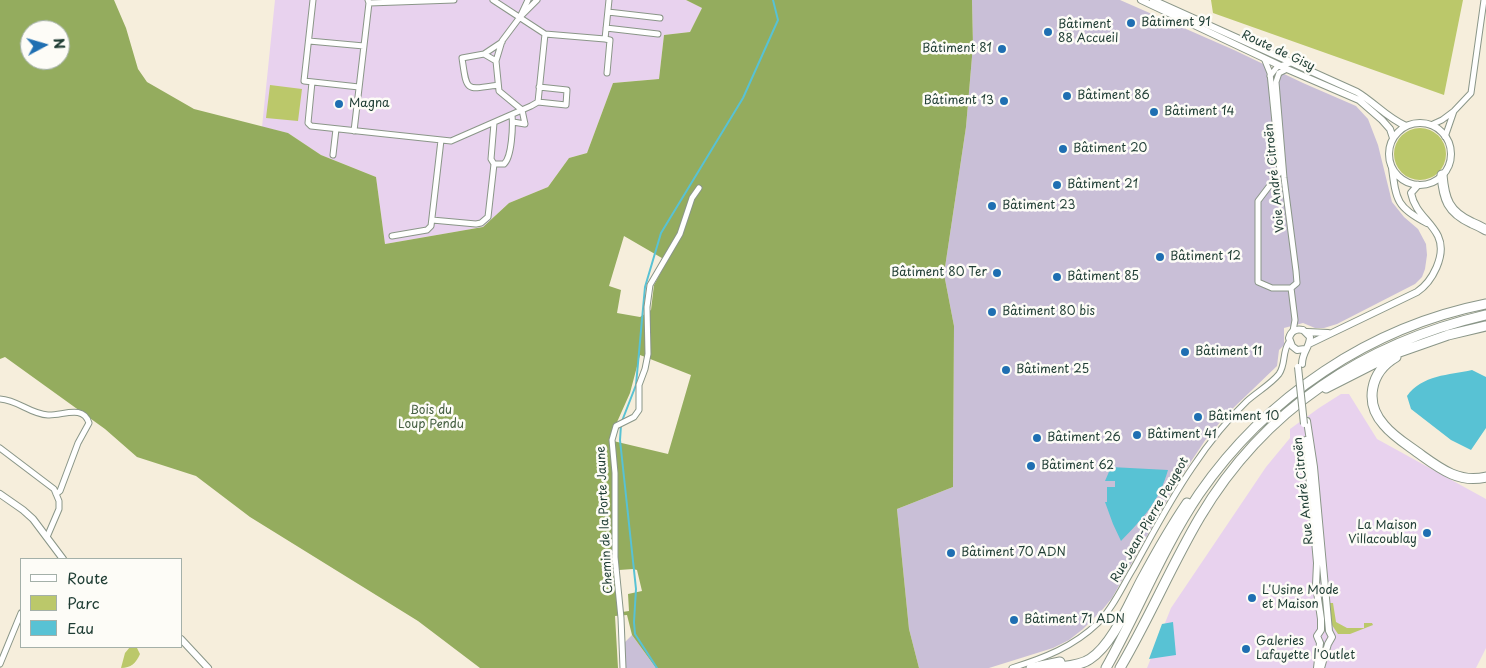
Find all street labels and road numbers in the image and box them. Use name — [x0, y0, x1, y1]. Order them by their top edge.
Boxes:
street label: Route de Gisy — [1239, 28, 1317, 74]
street label: Voie André Citroën — [1262, 123, 1288, 233]
street label: Rue André Citroën — [1291, 436, 1317, 546]
street label: Chemin de la Porte Jaune — [594, 446, 616, 594]
street label: Rue Jean-Pierre Peugeot — [1108, 455, 1192, 585]

